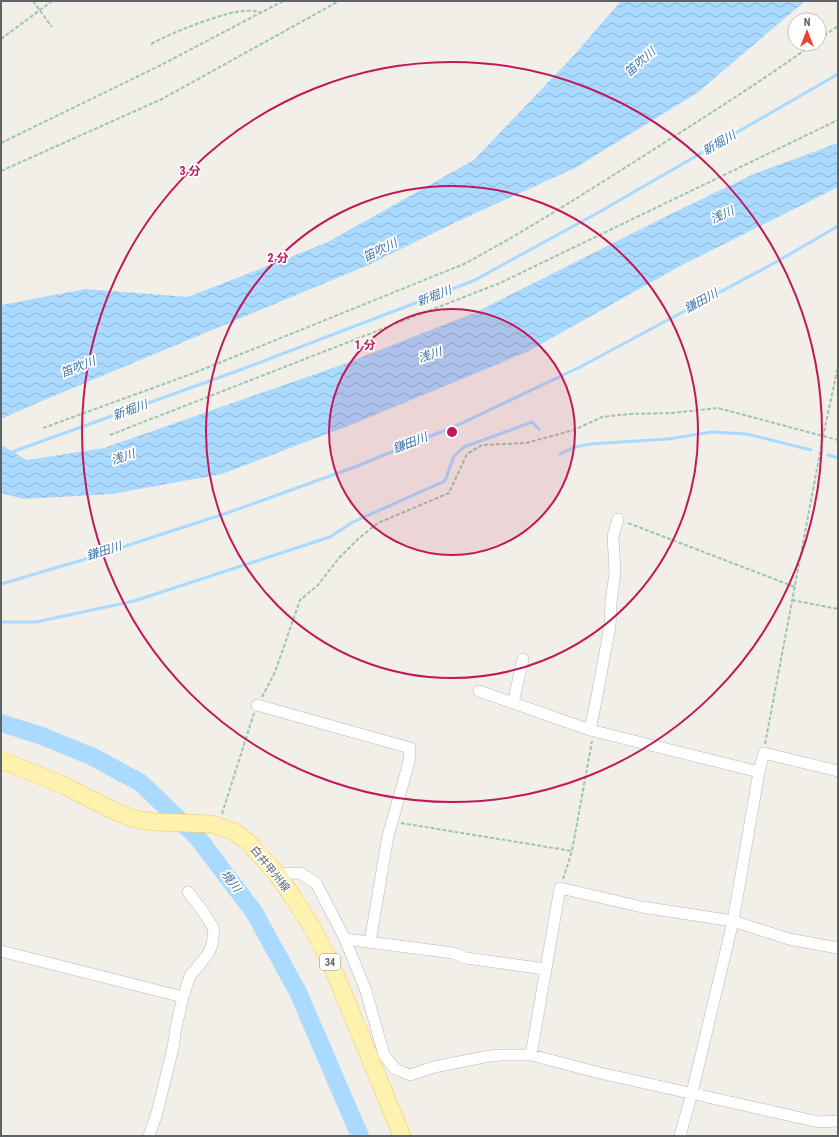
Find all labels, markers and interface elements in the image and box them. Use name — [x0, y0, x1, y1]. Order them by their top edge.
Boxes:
north arrow — [787, 12, 827, 52]
text: N — [804, 16, 811, 29]
water label: 笛吹川 — [622, 43, 660, 79]
water label: 新堀川 — [700, 127, 740, 158]
text: 3 分 — [180, 164, 200, 178]
water label: 浅川 — [708, 203, 738, 226]
water label: 笛吹川 — [361, 235, 401, 264]
text: 2 分 — [268, 251, 288, 265]
water label: 新堀川 — [415, 282, 455, 309]
water label: 鎌田川 — [682, 285, 722, 316]
text: 1 分 — [355, 338, 375, 352]
water label: 浅川 — [416, 344, 445, 365]
water label: 笛吹川 — [59, 353, 99, 380]
water label: 新堀川 — [111, 397, 151, 423]
centre of rings — [445, 425, 459, 439]
water label: 鎌田川 — [391, 429, 431, 456]
water label: 浅川 — [109, 446, 138, 467]
water label: 鎌田川 — [85, 538, 125, 563]
street label: 白井甲州線 — [248, 844, 292, 894]
water label: 境川 — [218, 867, 245, 896]
road number: 34 — [320, 954, 340, 970]

